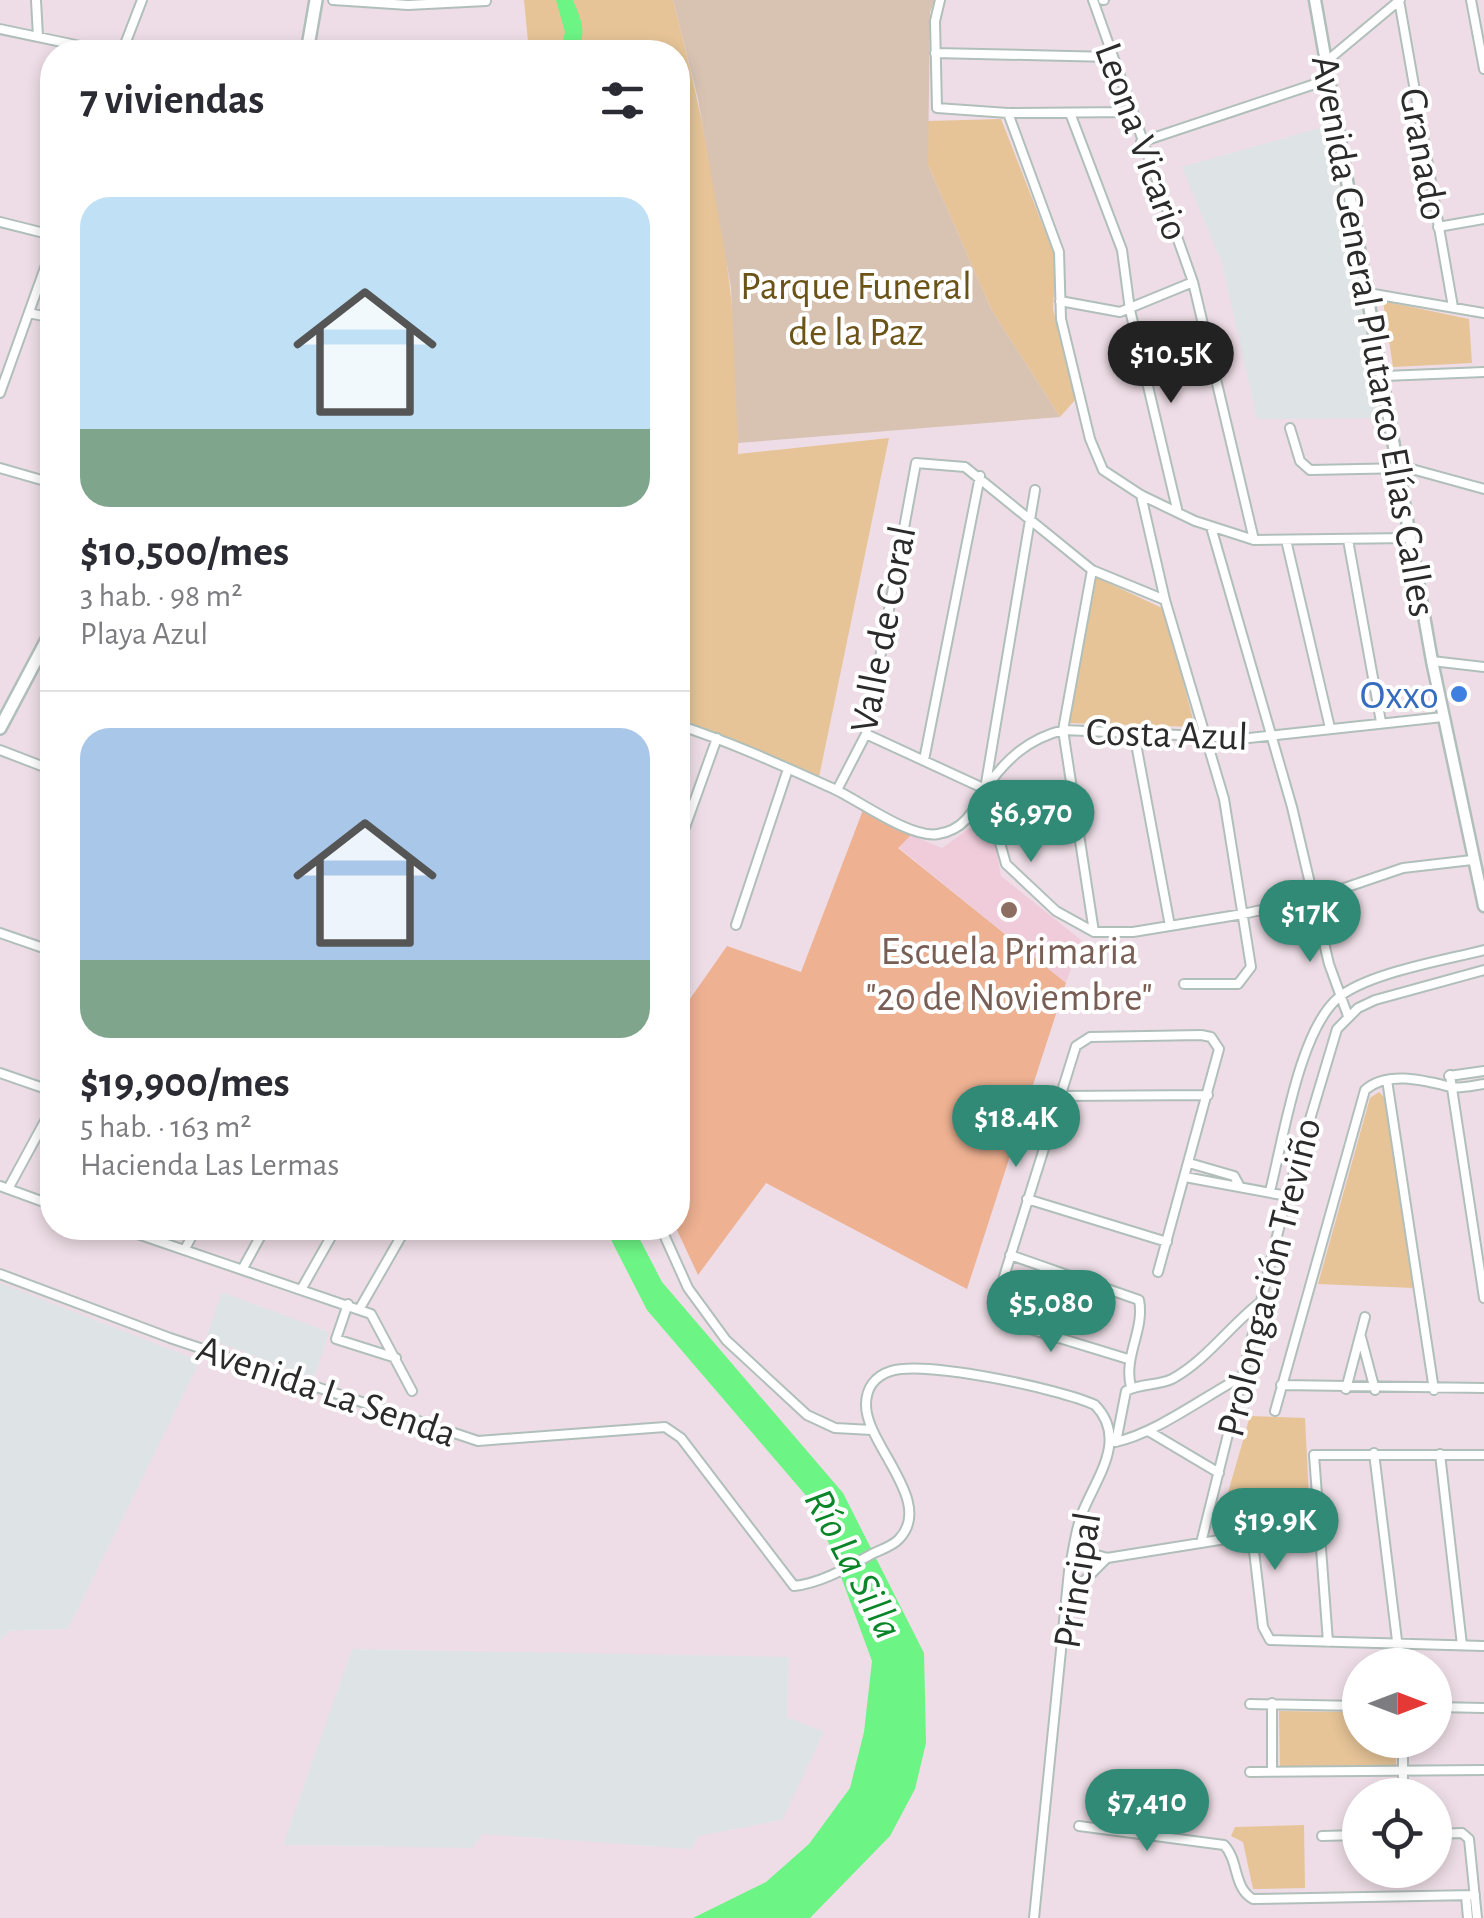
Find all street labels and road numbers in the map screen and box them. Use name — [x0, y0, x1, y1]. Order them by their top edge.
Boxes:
street label: Leona Vicario — [1087, 38, 1195, 246]
street label: Avenida General Plutarco Elías Calles — [1304, 53, 1442, 620]
street label: Granado — [1392, 85, 1454, 223]
street label: Valle de Coral — [844, 523, 924, 736]
street label: Costa Azul — [1085, 712, 1249, 758]
street label: Prolongación Treviño — [1211, 1114, 1329, 1441]
street label: Avenida La Senda — [192, 1329, 461, 1455]
street label: Principal — [1047, 1509, 1108, 1651]

